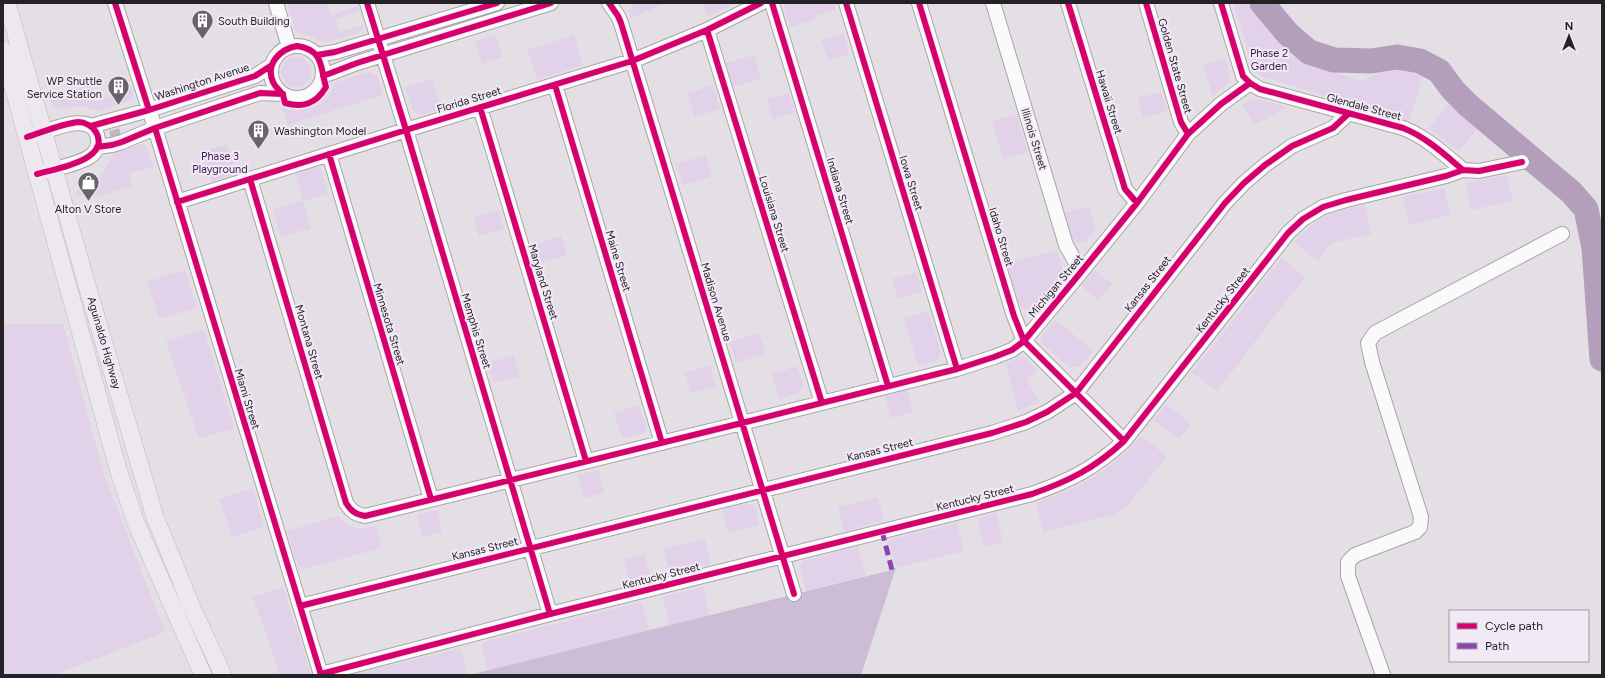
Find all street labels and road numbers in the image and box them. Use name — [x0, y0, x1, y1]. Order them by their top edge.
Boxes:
street label: Golden State Street — [1155, 17, 1195, 115]
street label: Washington Avenue — [153, 61, 251, 103]
street label: Hawaii Street — [1093, 68, 1125, 136]
street label: Florida Street — [435, 84, 503, 116]
street label: Glendale Street — [1325, 91, 1403, 123]
street label: Illinois Street — [1018, 106, 1050, 172]
street label: Iowa Street — [896, 154, 926, 212]
street label: Indiana Street — [824, 156, 856, 226]
street label: Louisiana Street — [756, 174, 792, 254]
street label: Idaho Street — [986, 206, 1016, 268]
street label: Maine Street — [603, 229, 633, 293]
street label: Maryland Street — [525, 243, 561, 321]
street label: Michigan Street — [1026, 252, 1086, 320]
street label: Kansas Street — [1122, 253, 1174, 315]
street label: Madison Avenue — [698, 261, 734, 343]
street label: Kentucky Street — [1193, 265, 1253, 335]
street label: Minnesota Street — [370, 282, 408, 366]
street label: Memphis Street — [458, 292, 494, 370]
street label: Aguinaldo Highway — [85, 295, 123, 391]
street label: Montana Street — [292, 303, 326, 381]
street label: Miami Street — [232, 367, 262, 431]
street label: Kansas Street — [846, 435, 914, 465]
street label: Kentucky Street — [935, 482, 1015, 514]
street label: Kansas Street — [451, 534, 519, 564]
street label: Kentucky Street — [621, 560, 701, 592]

